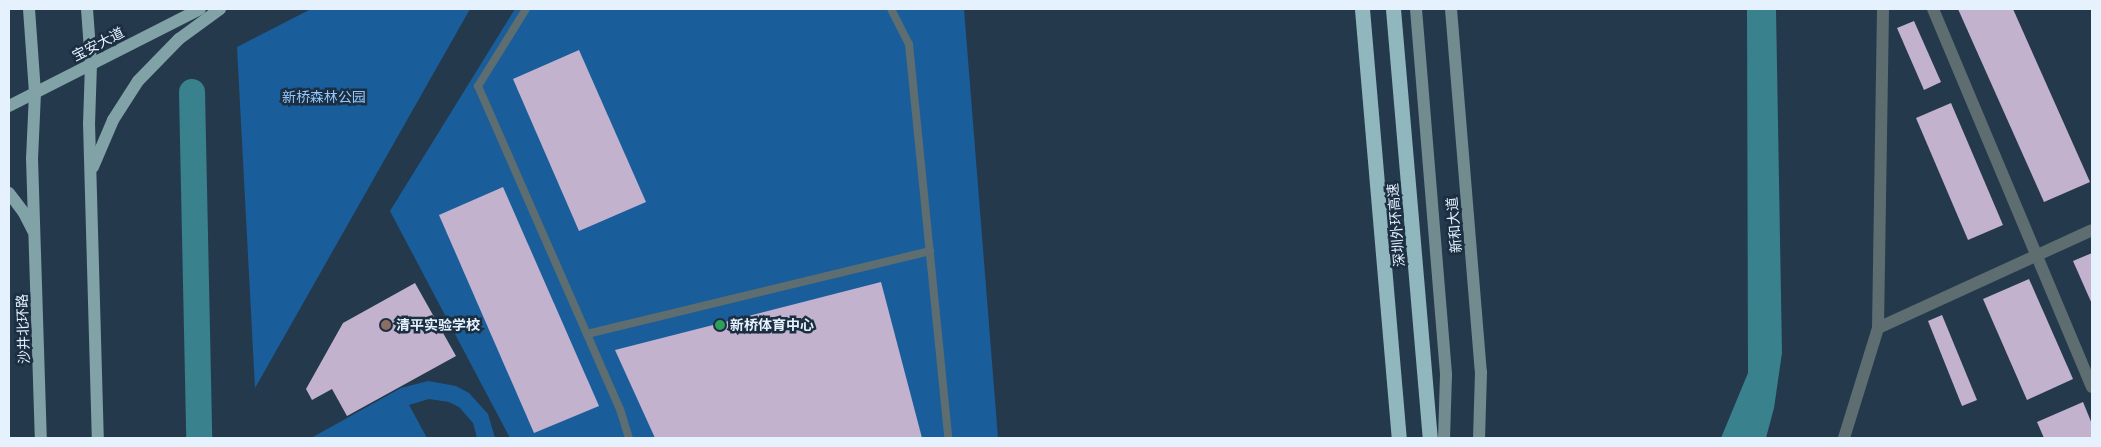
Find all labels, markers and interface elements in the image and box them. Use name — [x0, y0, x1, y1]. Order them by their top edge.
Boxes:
street label: 宝安大道 — [69, 24, 127, 64]
park label: 新桥森林公园 — [282, 89, 366, 105]
street label: 深圳外环高速 — [1384, 182, 1408, 268]
street label: 新和大道 — [1443, 196, 1465, 254]
street label: 沙井北环路 — [13, 294, 33, 364]
place label: 清平实验学校 — [396, 317, 480, 333]
place label: 新桥体育中心 — [730, 317, 814, 333]
marker: 清平实验学校 — [380, 319, 392, 331]
marker: 新桥体育中心 — [714, 319, 726, 331]

